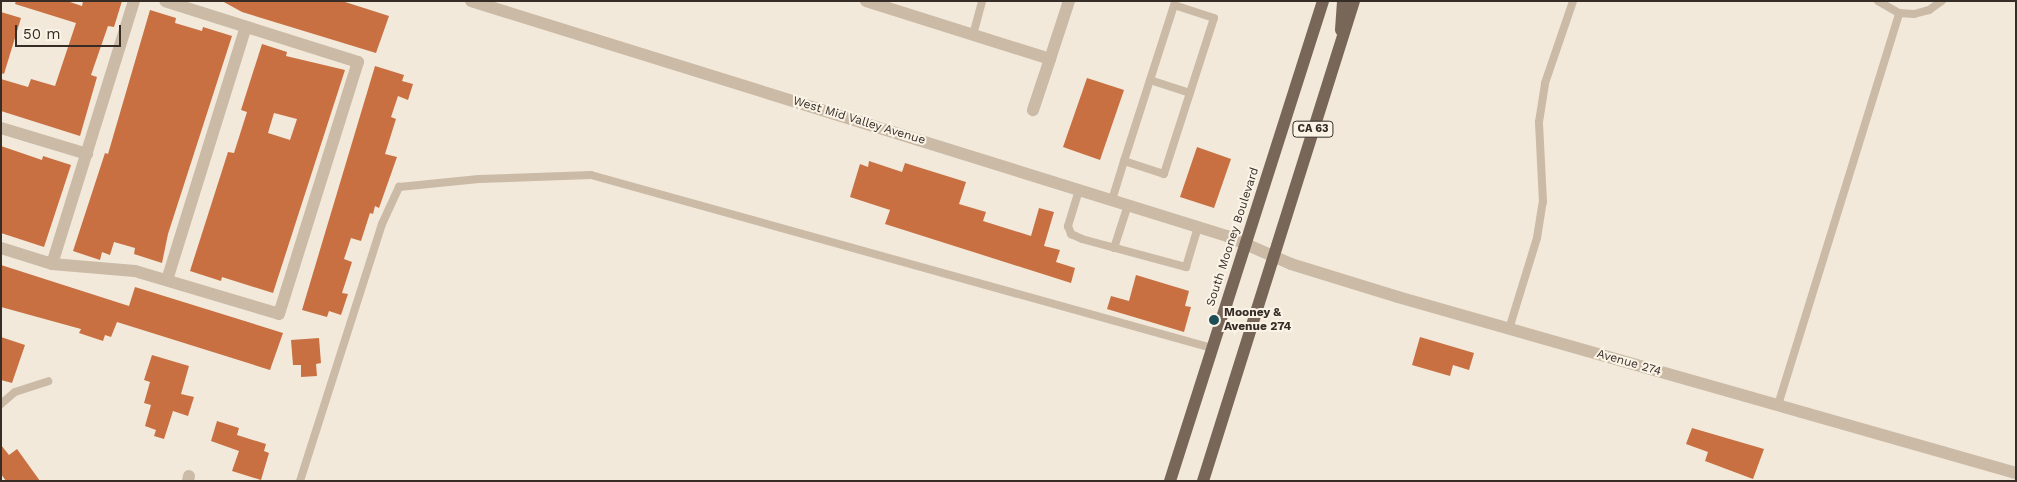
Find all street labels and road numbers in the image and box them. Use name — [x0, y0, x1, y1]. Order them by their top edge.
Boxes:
street label: West Mid Valley Avenue — [790, 94, 928, 148]
road number: CA 63 — [1292, 120, 1334, 138]
street label: South Mooney Boulevard — [1204, 165, 1262, 309]
street label: Avenue 274 — [1595, 347, 1663, 379]

